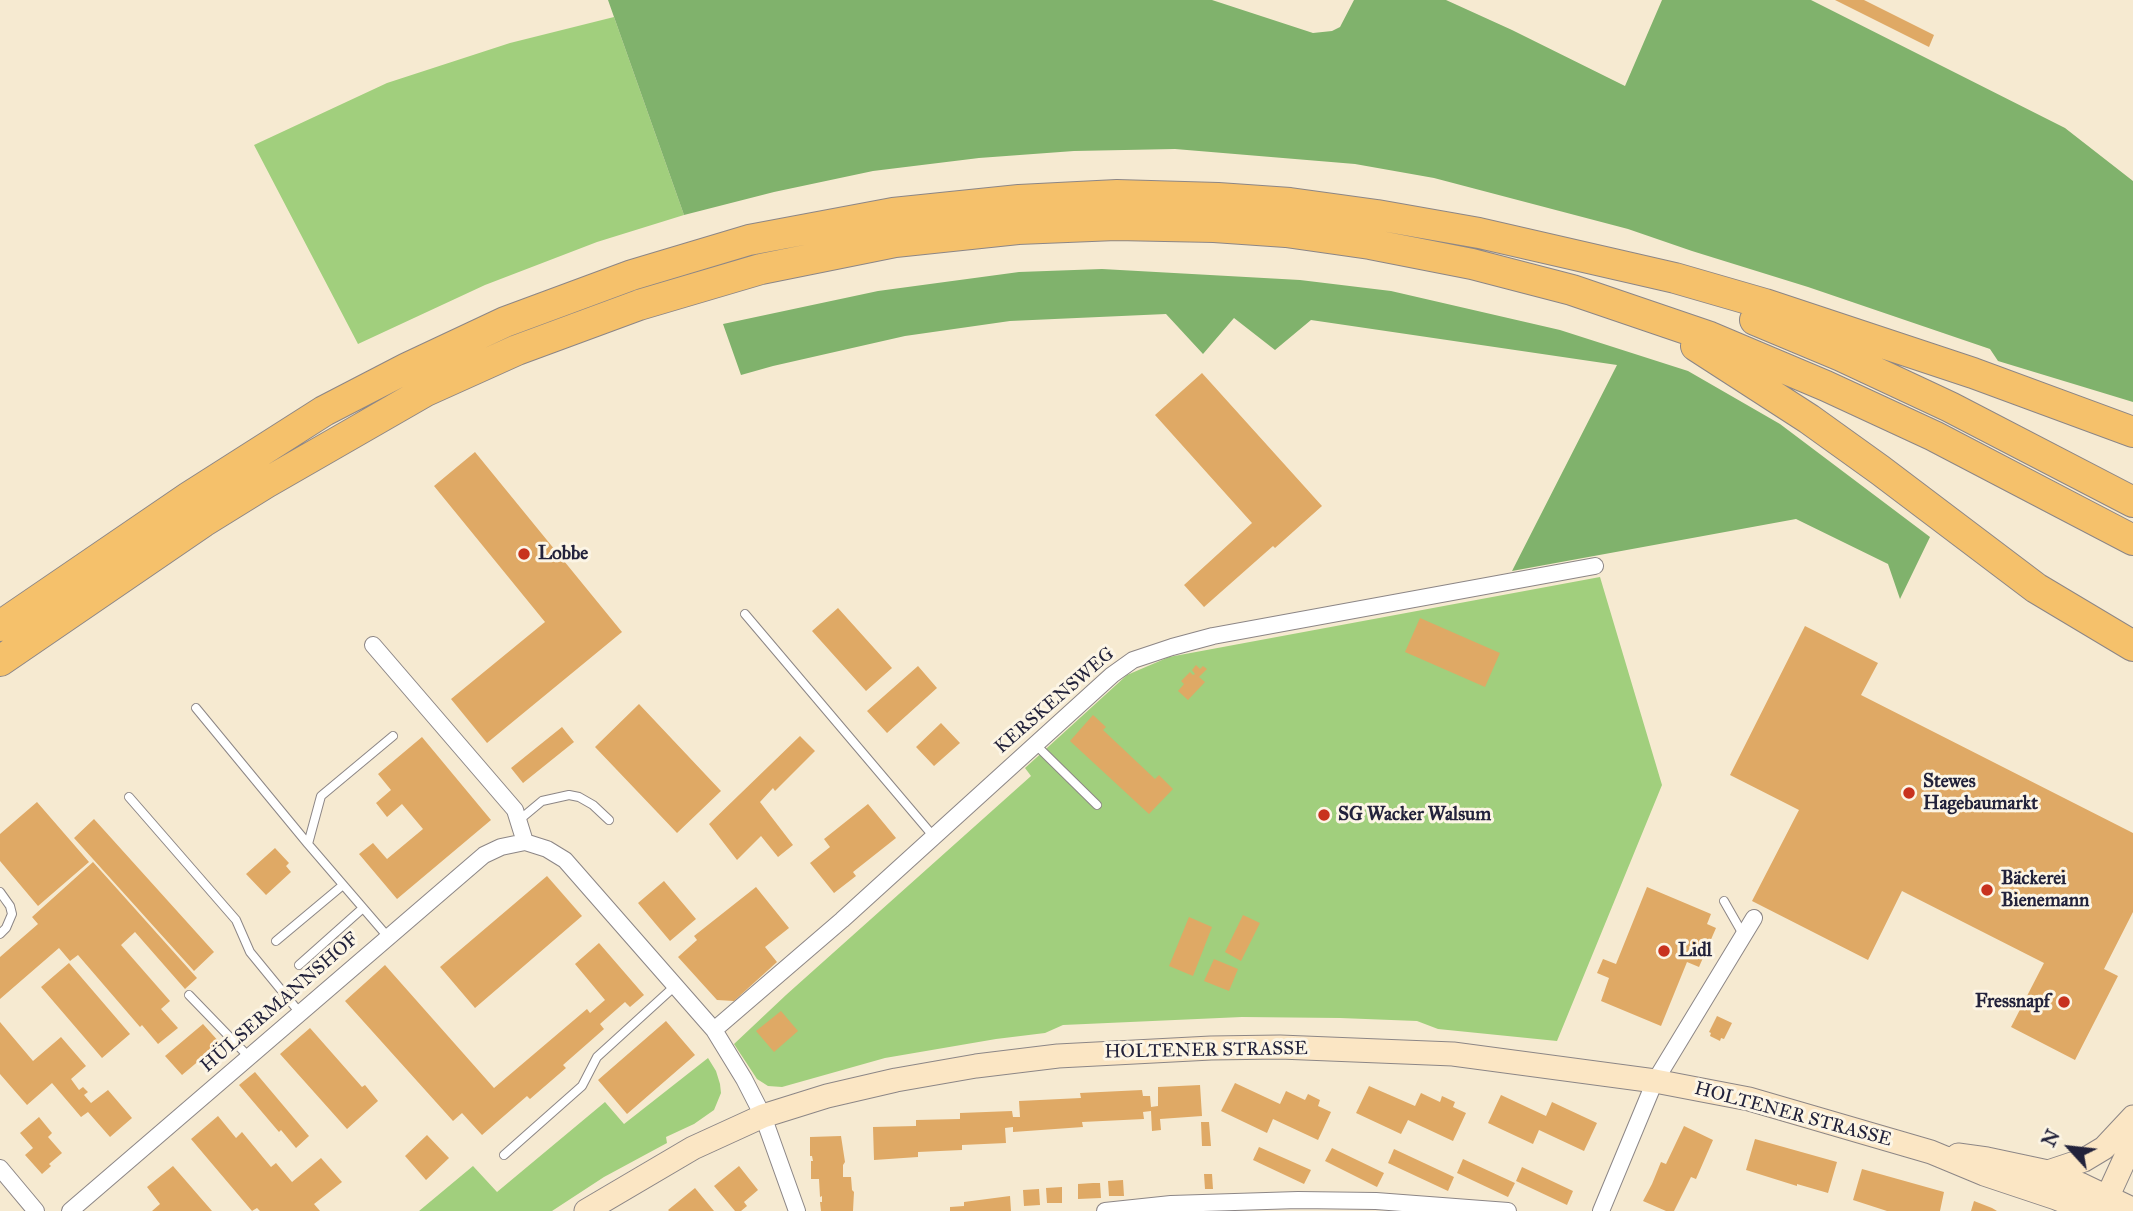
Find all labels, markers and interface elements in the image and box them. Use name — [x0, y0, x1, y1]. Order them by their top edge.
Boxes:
place label: Lobbe — [538, 543, 588, 565]
marker: Lobbe — [516, 546, 532, 562]
street label: KERSKENSWEG — [991, 643, 1119, 759]
place label: Stewes Hagebaumarkt — [1923, 771, 2038, 815]
marker: Stewes Hagebaumarkt — [1901, 785, 1917, 801]
place label: SG Wacker Walsum — [1338, 804, 1491, 826]
marker: SG Wacker Walsum — [1316, 807, 1332, 823]
place label: Bäckerei Bienemann — [2001, 868, 2089, 912]
marker: Bäckerei Bienemann — [1979, 882, 1995, 898]
street label: HÜLSERMANNSHOF — [196, 928, 364, 1078]
place label: Lidl — [1678, 940, 1712, 962]
marker: Lidl — [1656, 943, 1672, 959]
place label: Fressnapf — [1975, 991, 2050, 1013]
marker: Fressnapf — [2056, 994, 2072, 1010]
street label: HOLTENER STRASSE — [1104, 1038, 1308, 1064]
street label: HOLTENER STRASSE — [1692, 1078, 1894, 1152]
north arrow — [2035, 1113, 2105, 1183]
text: N — [2037, 1126, 2065, 1151]

